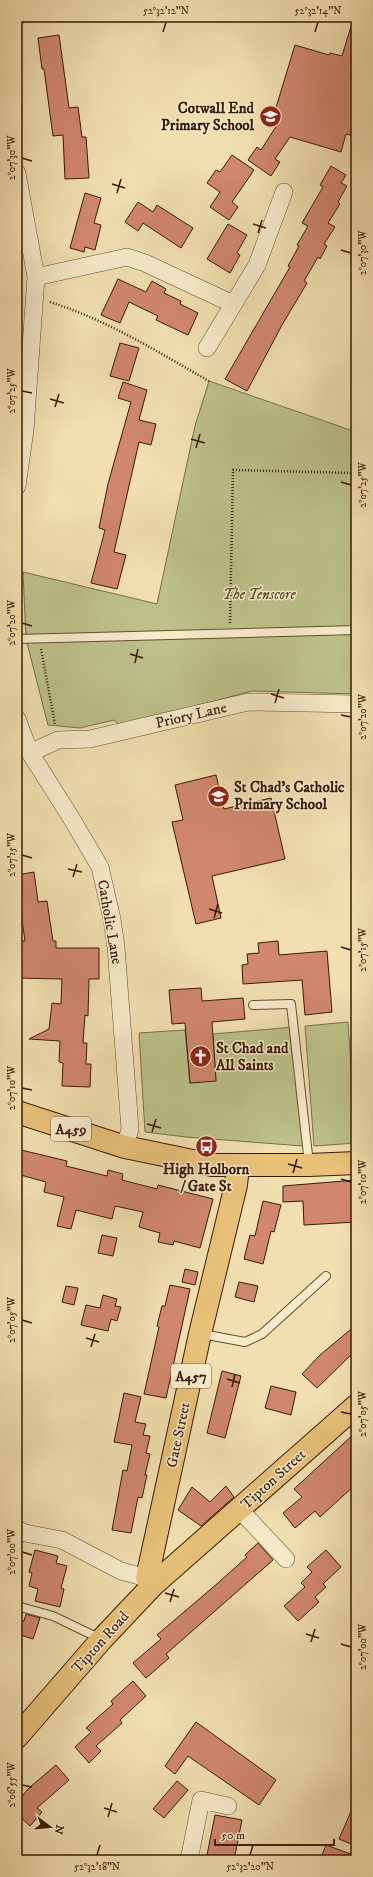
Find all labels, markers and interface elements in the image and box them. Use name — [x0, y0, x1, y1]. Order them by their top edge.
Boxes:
text: 52°32'12"N — [143, 5, 189, 17]
text: 52°32'14"N — [295, 5, 341, 17]
place label: Cotwall End Primary School — [161, 99, 255, 135]
school or university icon: Cotwall End Primary School — [257, 104, 283, 130]
text: 2°07'30"W — [6, 135, 18, 180]
text: 2°07'30"W — [357, 230, 369, 275]
text: 2°07'25"W — [6, 368, 18, 414]
text: 2°07'25"W — [357, 462, 369, 508]
park label: The Tenscore — [222, 585, 296, 604]
text: 2°07'20"W — [6, 599, 18, 646]
text: 2°07'20"W — [357, 693, 369, 740]
street label: Priory Lane — [154, 698, 229, 733]
place label: St Chad's Catholic Primary School — [234, 778, 345, 814]
school or university icon: St Chad's Catholic Primary School — [205, 783, 231, 809]
text: 2°07'15"W — [6, 832, 18, 877]
street label: Catholic Lane — [93, 878, 126, 966]
text: 2°07'15"W — [357, 927, 369, 972]
place label: St Chad and All Saints — [215, 1039, 289, 1075]
church icon: St Chad and All Saints — [188, 1044, 214, 1070]
text: 2°07'10"W — [6, 1065, 18, 1110]
road number: A459 — [51, 1117, 91, 1141]
bus stop icon: High Holborn / Gate St — [193, 1133, 219, 1159]
text: 2°07'10"W — [357, 1159, 369, 1204]
place label: High Holborn / Gate St — [163, 1160, 249, 1196]
text: 2°07'05"W — [6, 1296, 18, 1343]
road number: A457 — [171, 1364, 211, 1388]
text: 2°07'05"W — [357, 1390, 369, 1437]
street label: Gate Street — [162, 1400, 195, 1470]
street label: Tipton Street — [237, 1445, 310, 1514]
text: 2°07'00"W — [6, 1528, 18, 1575]
street label: Tipton Road — [68, 1607, 133, 1677]
text: 2°07'00"W — [357, 1623, 369, 1670]
text: 2°06'55"W — [6, 1761, 18, 1808]
north arrow — [30, 1807, 70, 1847]
scale bar — [215, 1821, 334, 1847]
text: N — [51, 1823, 67, 1836]
text: 50 m — [221, 1828, 245, 1843]
text: 52°32'18"N — [74, 1861, 120, 1873]
text: 52°32'20"N — [226, 1861, 274, 1873]

